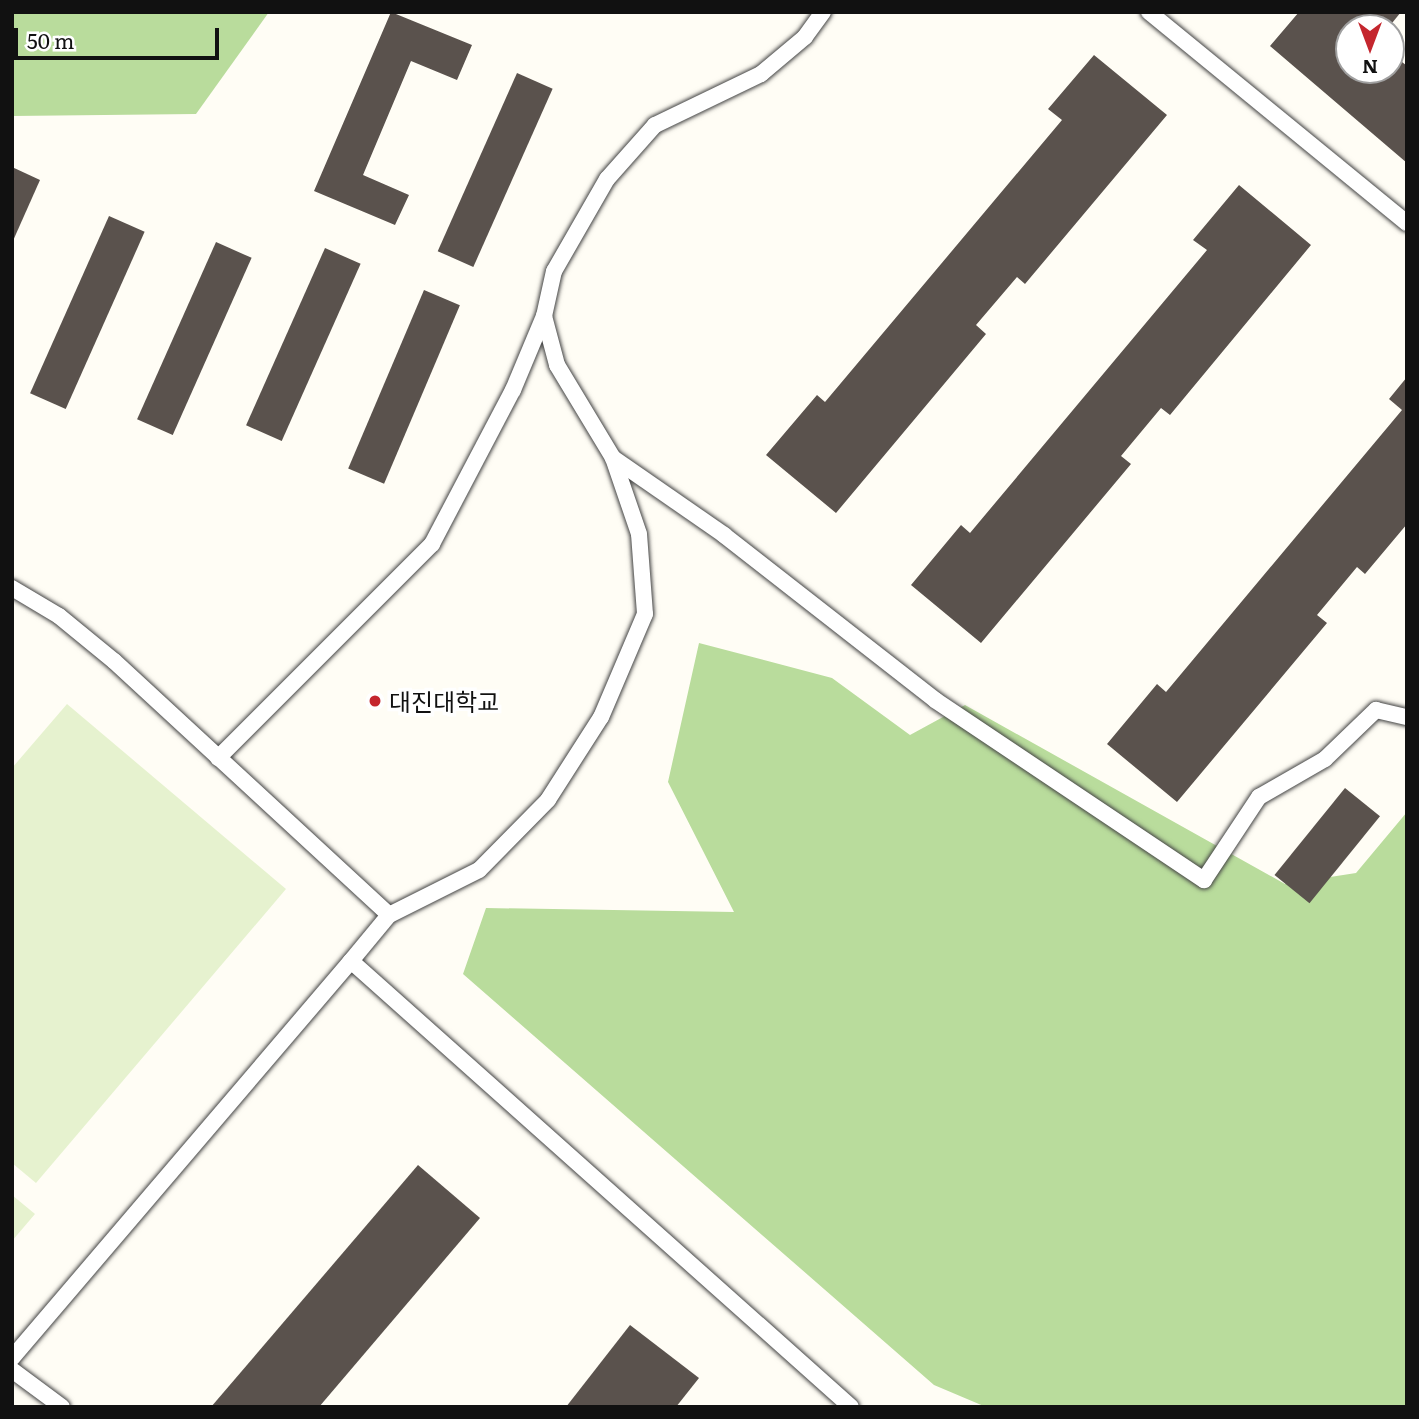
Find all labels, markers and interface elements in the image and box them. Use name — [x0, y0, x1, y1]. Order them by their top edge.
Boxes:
scale bar — [18, 14, 222, 58]
north arrow — [1335, 14, 1405, 84]
text: 50 m — [27, 24, 74, 55]
text: N — [1362, 54, 1378, 82]
place label: 대진대학교 — [389, 687, 499, 715]
marker: 대진대학교 — [367, 693, 383, 709]

